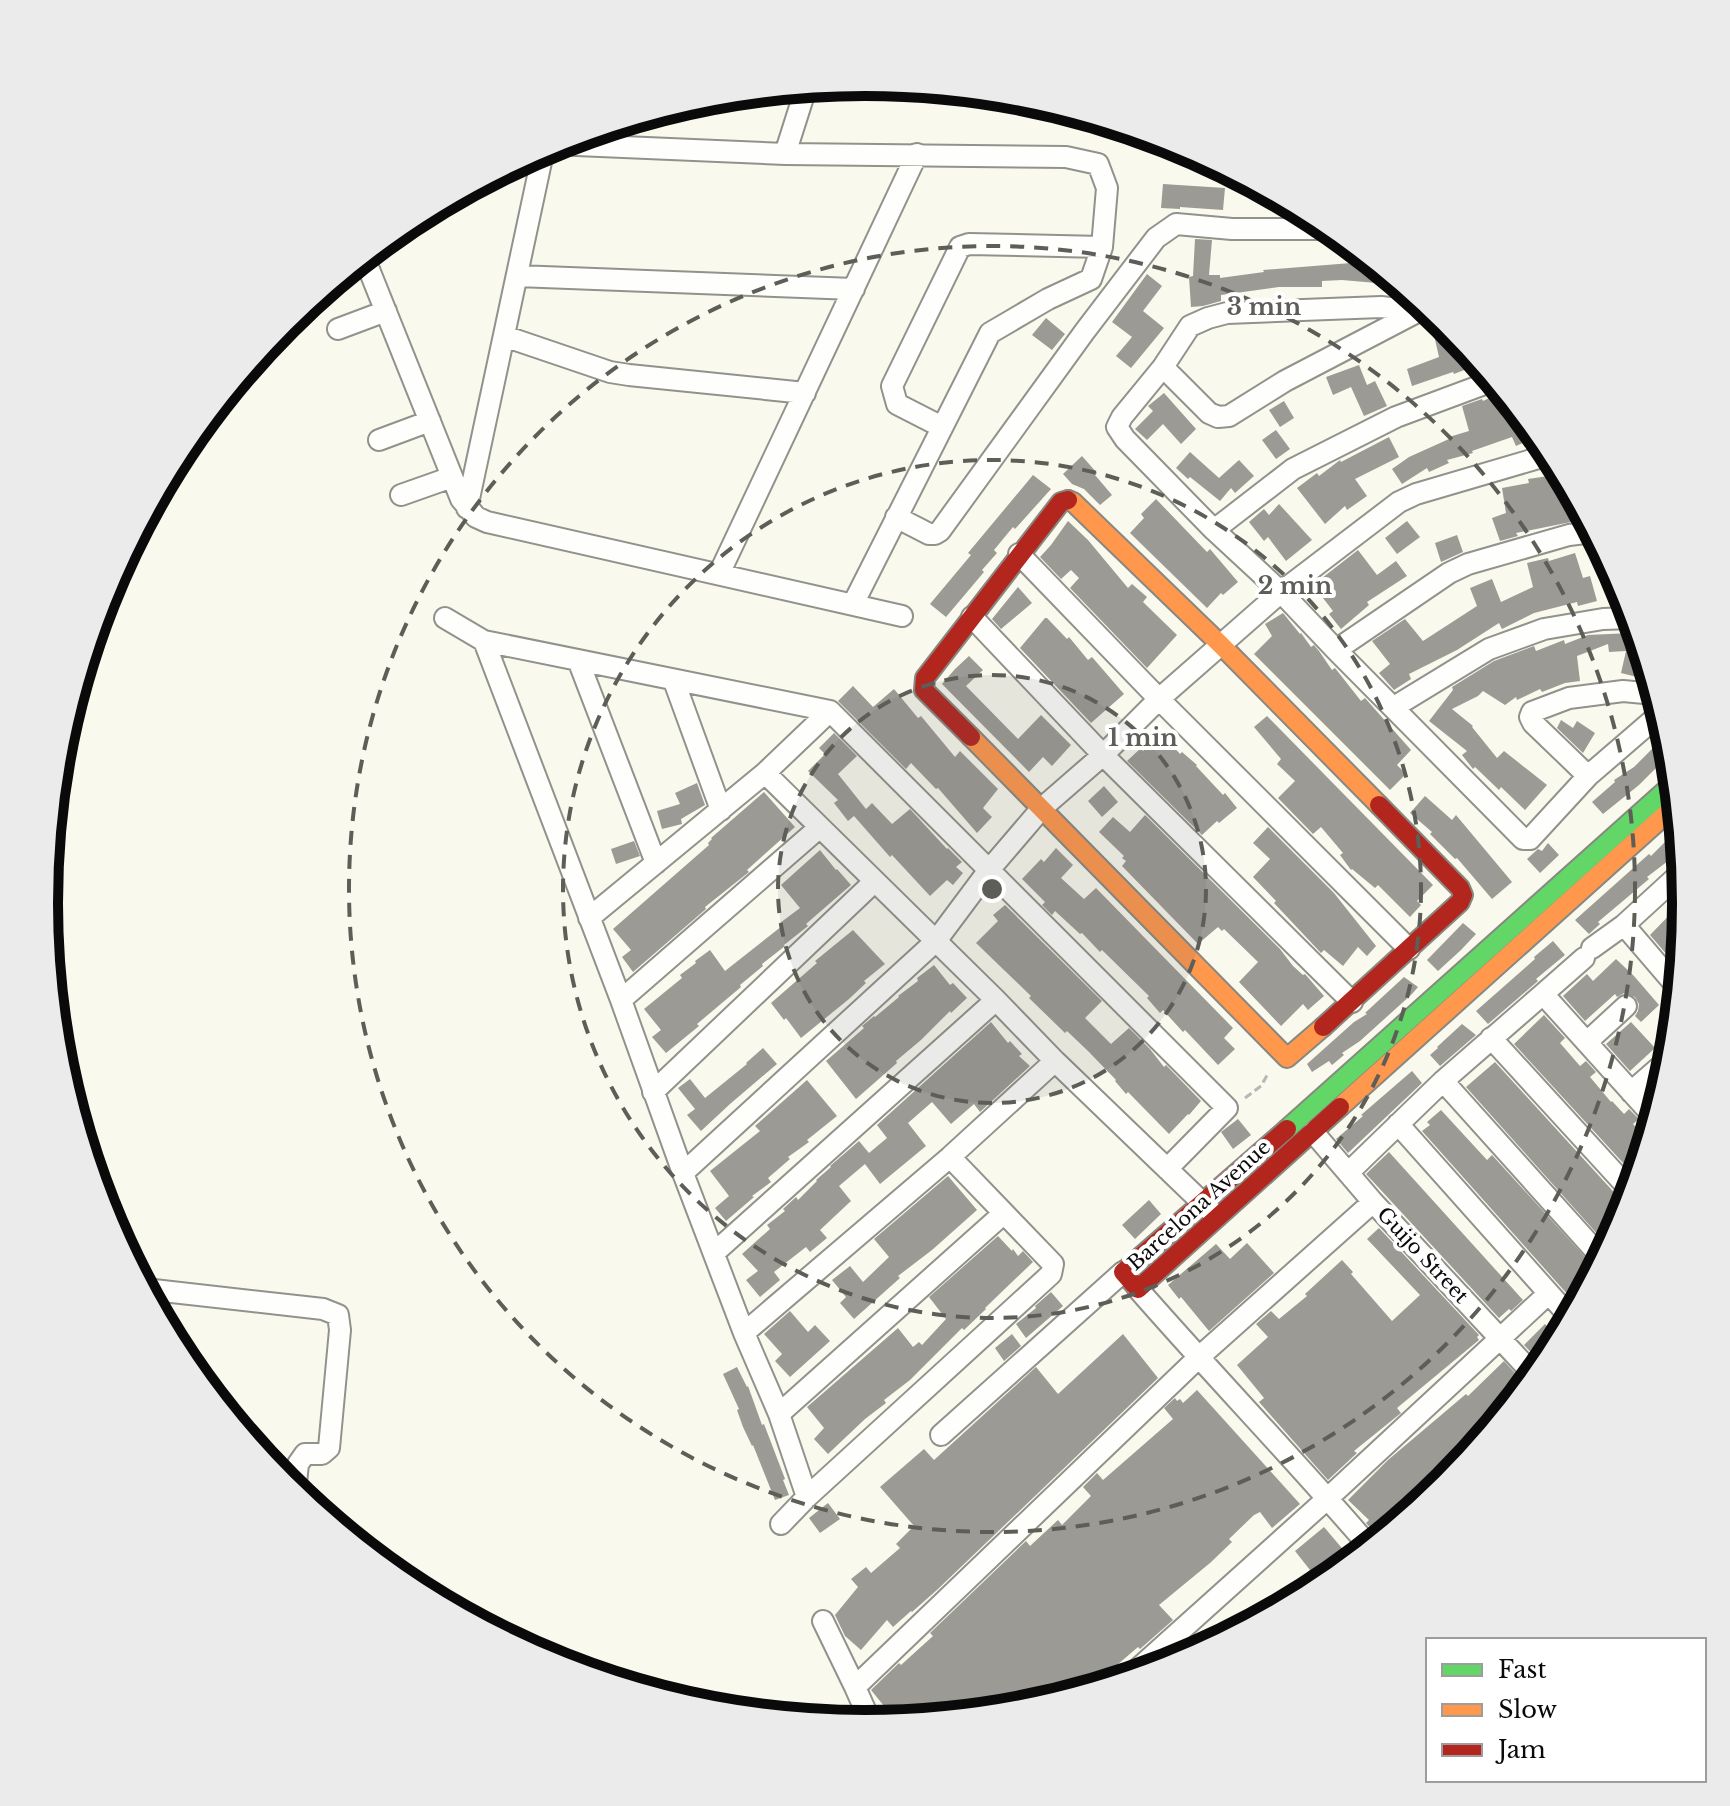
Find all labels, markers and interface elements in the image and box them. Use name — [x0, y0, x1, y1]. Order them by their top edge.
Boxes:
text: 3 min — [1227, 292, 1302, 321]
text: 2 min — [1258, 571, 1333, 600]
text: 1 min — [1108, 723, 1178, 752]
centre of rings — [978, 875, 1006, 903]
street label: Barcelona Avenue — [1123, 1135, 1275, 1275]
street label: Guijo Street — [1372, 1202, 1474, 1308]
legend — [1426, 1638, 1706, 1782]
text: Fast — [1498, 1655, 1546, 1684]
text: Slow — [1498, 1695, 1557, 1724]
text: Jam — [1495, 1735, 1546, 1764]

